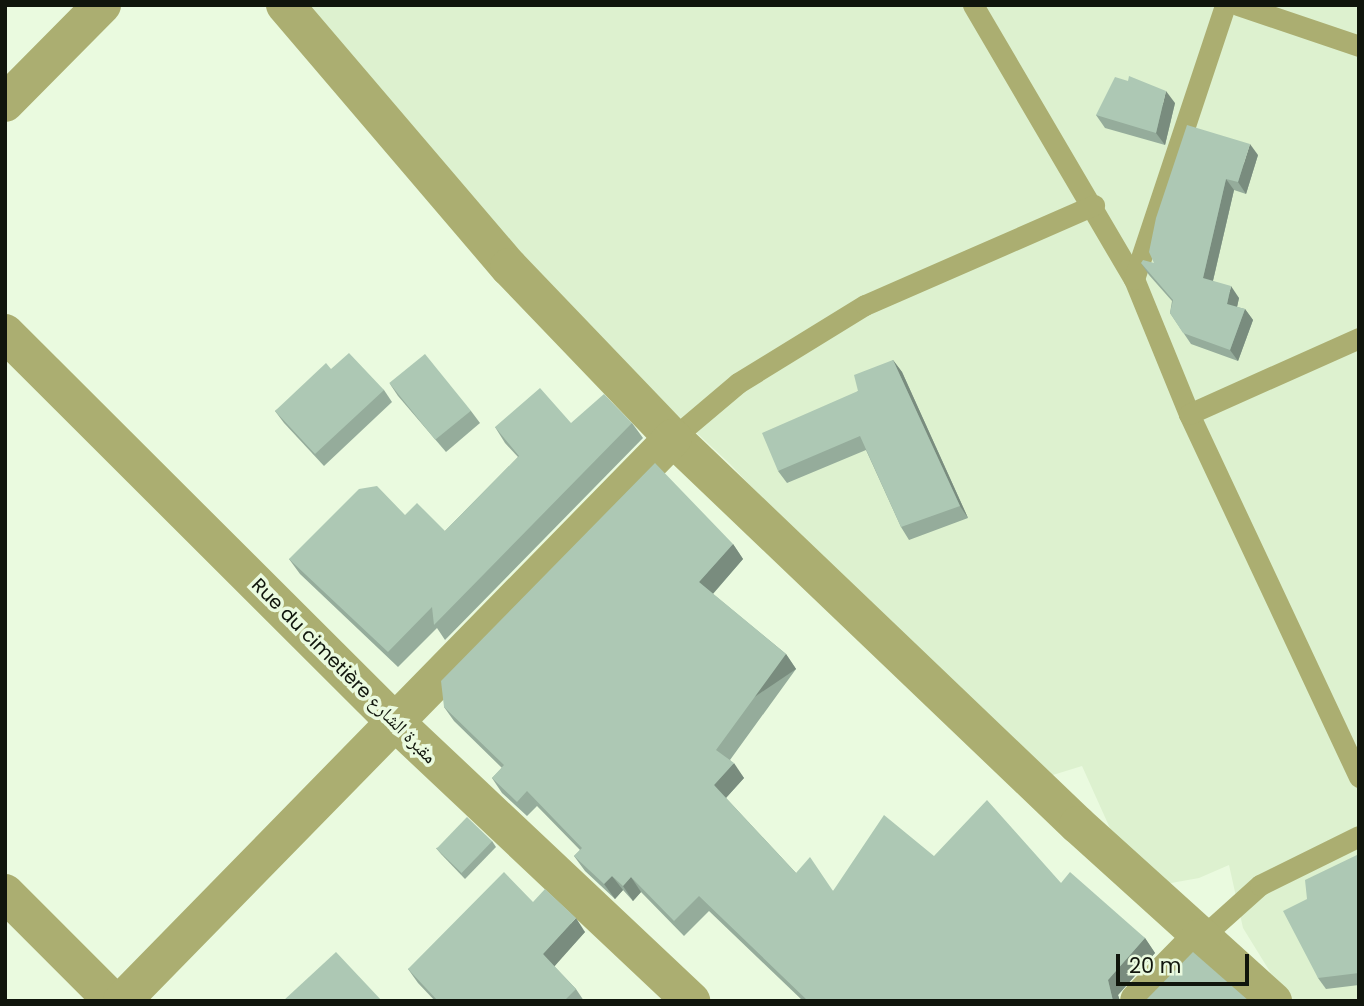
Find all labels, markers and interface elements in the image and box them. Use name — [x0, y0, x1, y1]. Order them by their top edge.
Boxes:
street label: Rue du cimetière مقبرة الشارع — [247, 574, 441, 768]
scale bar — [1119, 940, 1252, 984]
text: 20 m — [1129, 951, 1182, 980]

